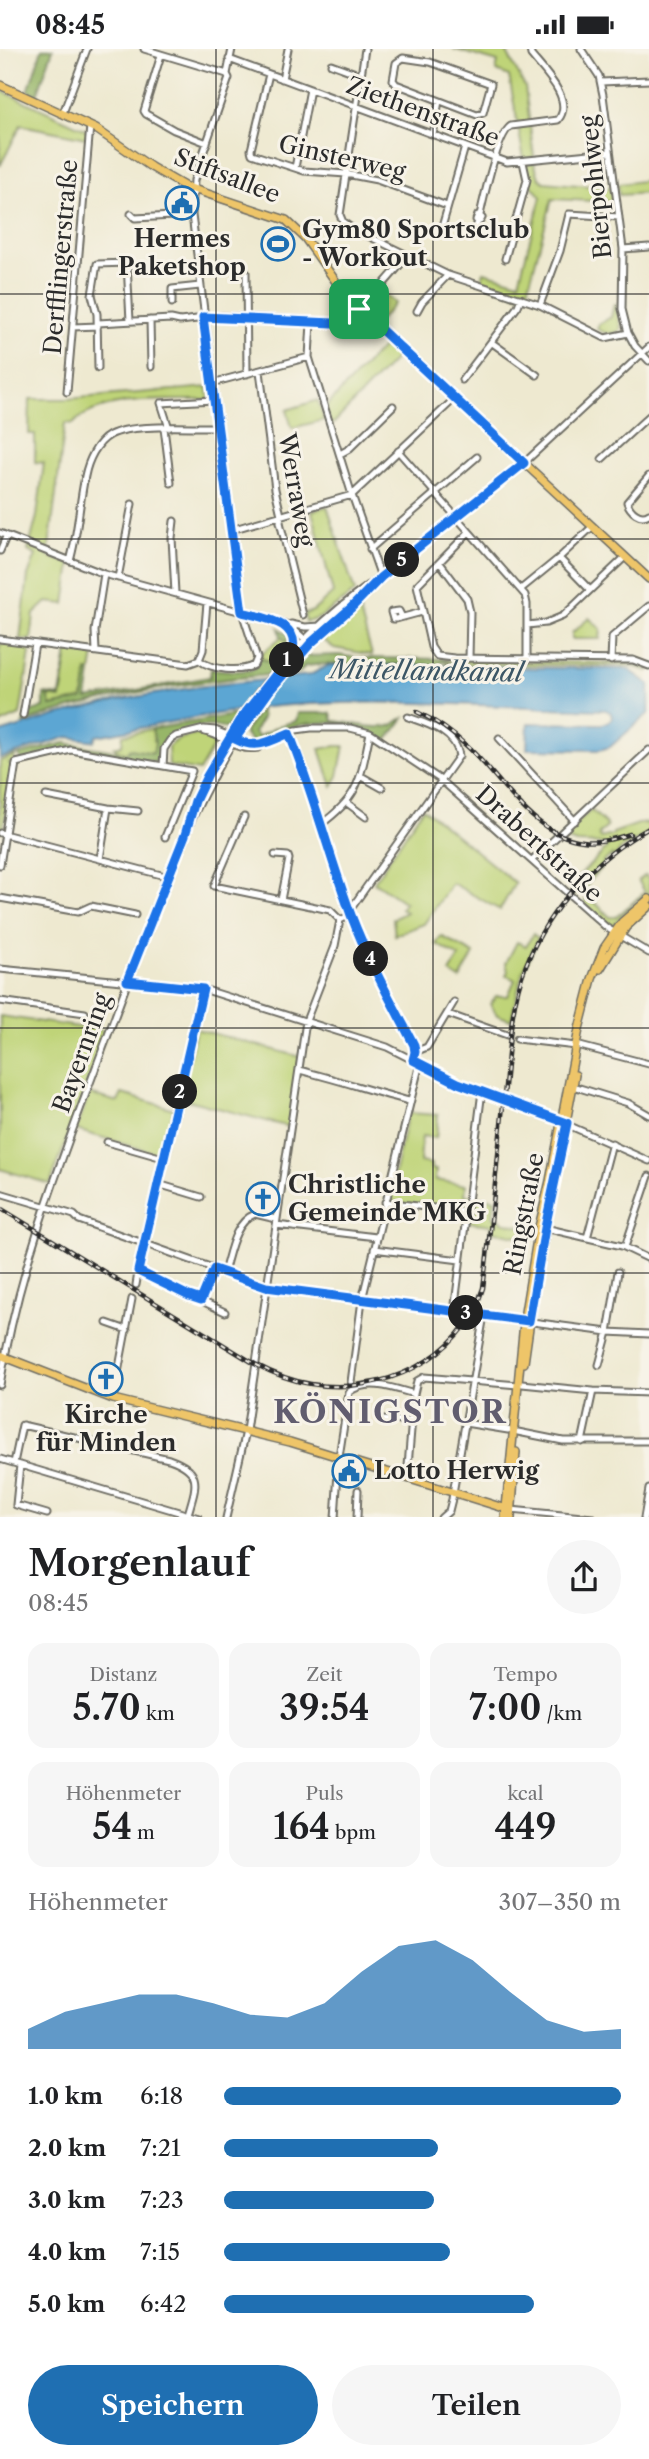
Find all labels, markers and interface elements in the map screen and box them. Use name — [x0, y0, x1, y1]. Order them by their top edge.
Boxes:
text: 08:45 — [35, 9, 105, 41]
street label: Ziethenstraße — [343, 70, 504, 153]
street label: Bierpohlweg — [574, 113, 617, 260]
street label: Ginsterweg — [276, 129, 409, 186]
street label: Stiftsallee — [170, 142, 284, 209]
street label: Derfflingerstraße — [38, 158, 83, 356]
public building icon: Hermes Paketshop — [163, 184, 201, 222]
place label: Gym80 Sportsclub - Workout — [302, 215, 529, 272]
place label: Hermes Paketshop — [118, 224, 246, 281]
sports icon: Gym80 Sportsclub - Workout — [259, 225, 297, 263]
pin — [329, 279, 389, 339]
icon: arrive — [340, 290, 378, 328]
street label: Werraweg — [272, 430, 321, 549]
pin: 5 — [384, 543, 420, 577]
text: 5 — [396, 548, 407, 571]
pin: 1 — [270, 643, 304, 677]
text: 1 — [282, 648, 291, 671]
water label: Mittellandkanal — [327, 653, 527, 689]
street label: Drabertstraße — [470, 779, 609, 908]
pin: 4 — [354, 941, 388, 977]
text: 4 — [365, 947, 376, 970]
street label: Bayernring — [46, 989, 117, 1117]
pin: 2 — [162, 1075, 198, 1109]
text: 2 — [174, 1080, 185, 1103]
street label: Ringstraße — [497, 1150, 550, 1278]
place label: Christliche Gemeinde MKG — [288, 1170, 486, 1227]
church icon: Christliche Gemeinde MKG — [244, 1180, 282, 1218]
pin: 3 — [448, 1295, 484, 1331]
text: 3 — [460, 1301, 471, 1324]
church icon: Kirche für Minden — [87, 1360, 125, 1398]
district label: KÖNIGSTOR — [273, 1392, 507, 1431]
place label: Kirche für Minden — [36, 1400, 177, 1457]
public building icon: Lotto Herwig — [330, 1452, 368, 1490]
place label: Lotto Herwig — [374, 1456, 540, 1485]
text: Morgenlauf — [28, 1539, 251, 1586]
button: share — [547, 1540, 621, 1614]
text: 08:45 — [28, 1589, 88, 1617]
text: Distanz — [90, 1663, 157, 1686]
text: Zeit — [307, 1663, 343, 1686]
text: Tempo — [493, 1663, 558, 1686]
text: 5.70 — [72, 1686, 141, 1729]
text: 39:54 — [279, 1686, 370, 1729]
text: 7:00 — [469, 1686, 542, 1729]
text: km — [141, 1702, 175, 1725]
text: /km — [542, 1702, 582, 1725]
text: Höhenmeter — [66, 1782, 181, 1805]
text: Puls — [305, 1782, 344, 1805]
text: kcal — [508, 1782, 543, 1805]
text: 54 — [92, 1805, 132, 1848]
text: 164 — [273, 1805, 330, 1848]
text: 449 — [495, 1805, 556, 1848]
text: m — [132, 1821, 155, 1844]
text: bpm — [330, 1821, 376, 1844]
text: Höhenmeter — [28, 1888, 168, 1916]
text: 307–350 m — [499, 1888, 621, 1916]
text: 1.0 km — [28, 2082, 103, 2110]
text: 6:18 — [140, 2082, 183, 2110]
text: 2.0 km — [28, 2134, 106, 2162]
text: 7:21 — [140, 2134, 181, 2162]
text: 3.0 km — [28, 2186, 106, 2214]
text: 7:23 — [140, 2186, 184, 2214]
text: 4.0 km — [28, 2238, 106, 2266]
text: 7:15 — [140, 2238, 180, 2266]
text: 5.0 km — [28, 2290, 105, 2318]
text: 6:42 — [140, 2290, 186, 2318]
button: Speichern — [28, 2365, 318, 2445]
button: Teilen — [332, 2365, 621, 2445]

